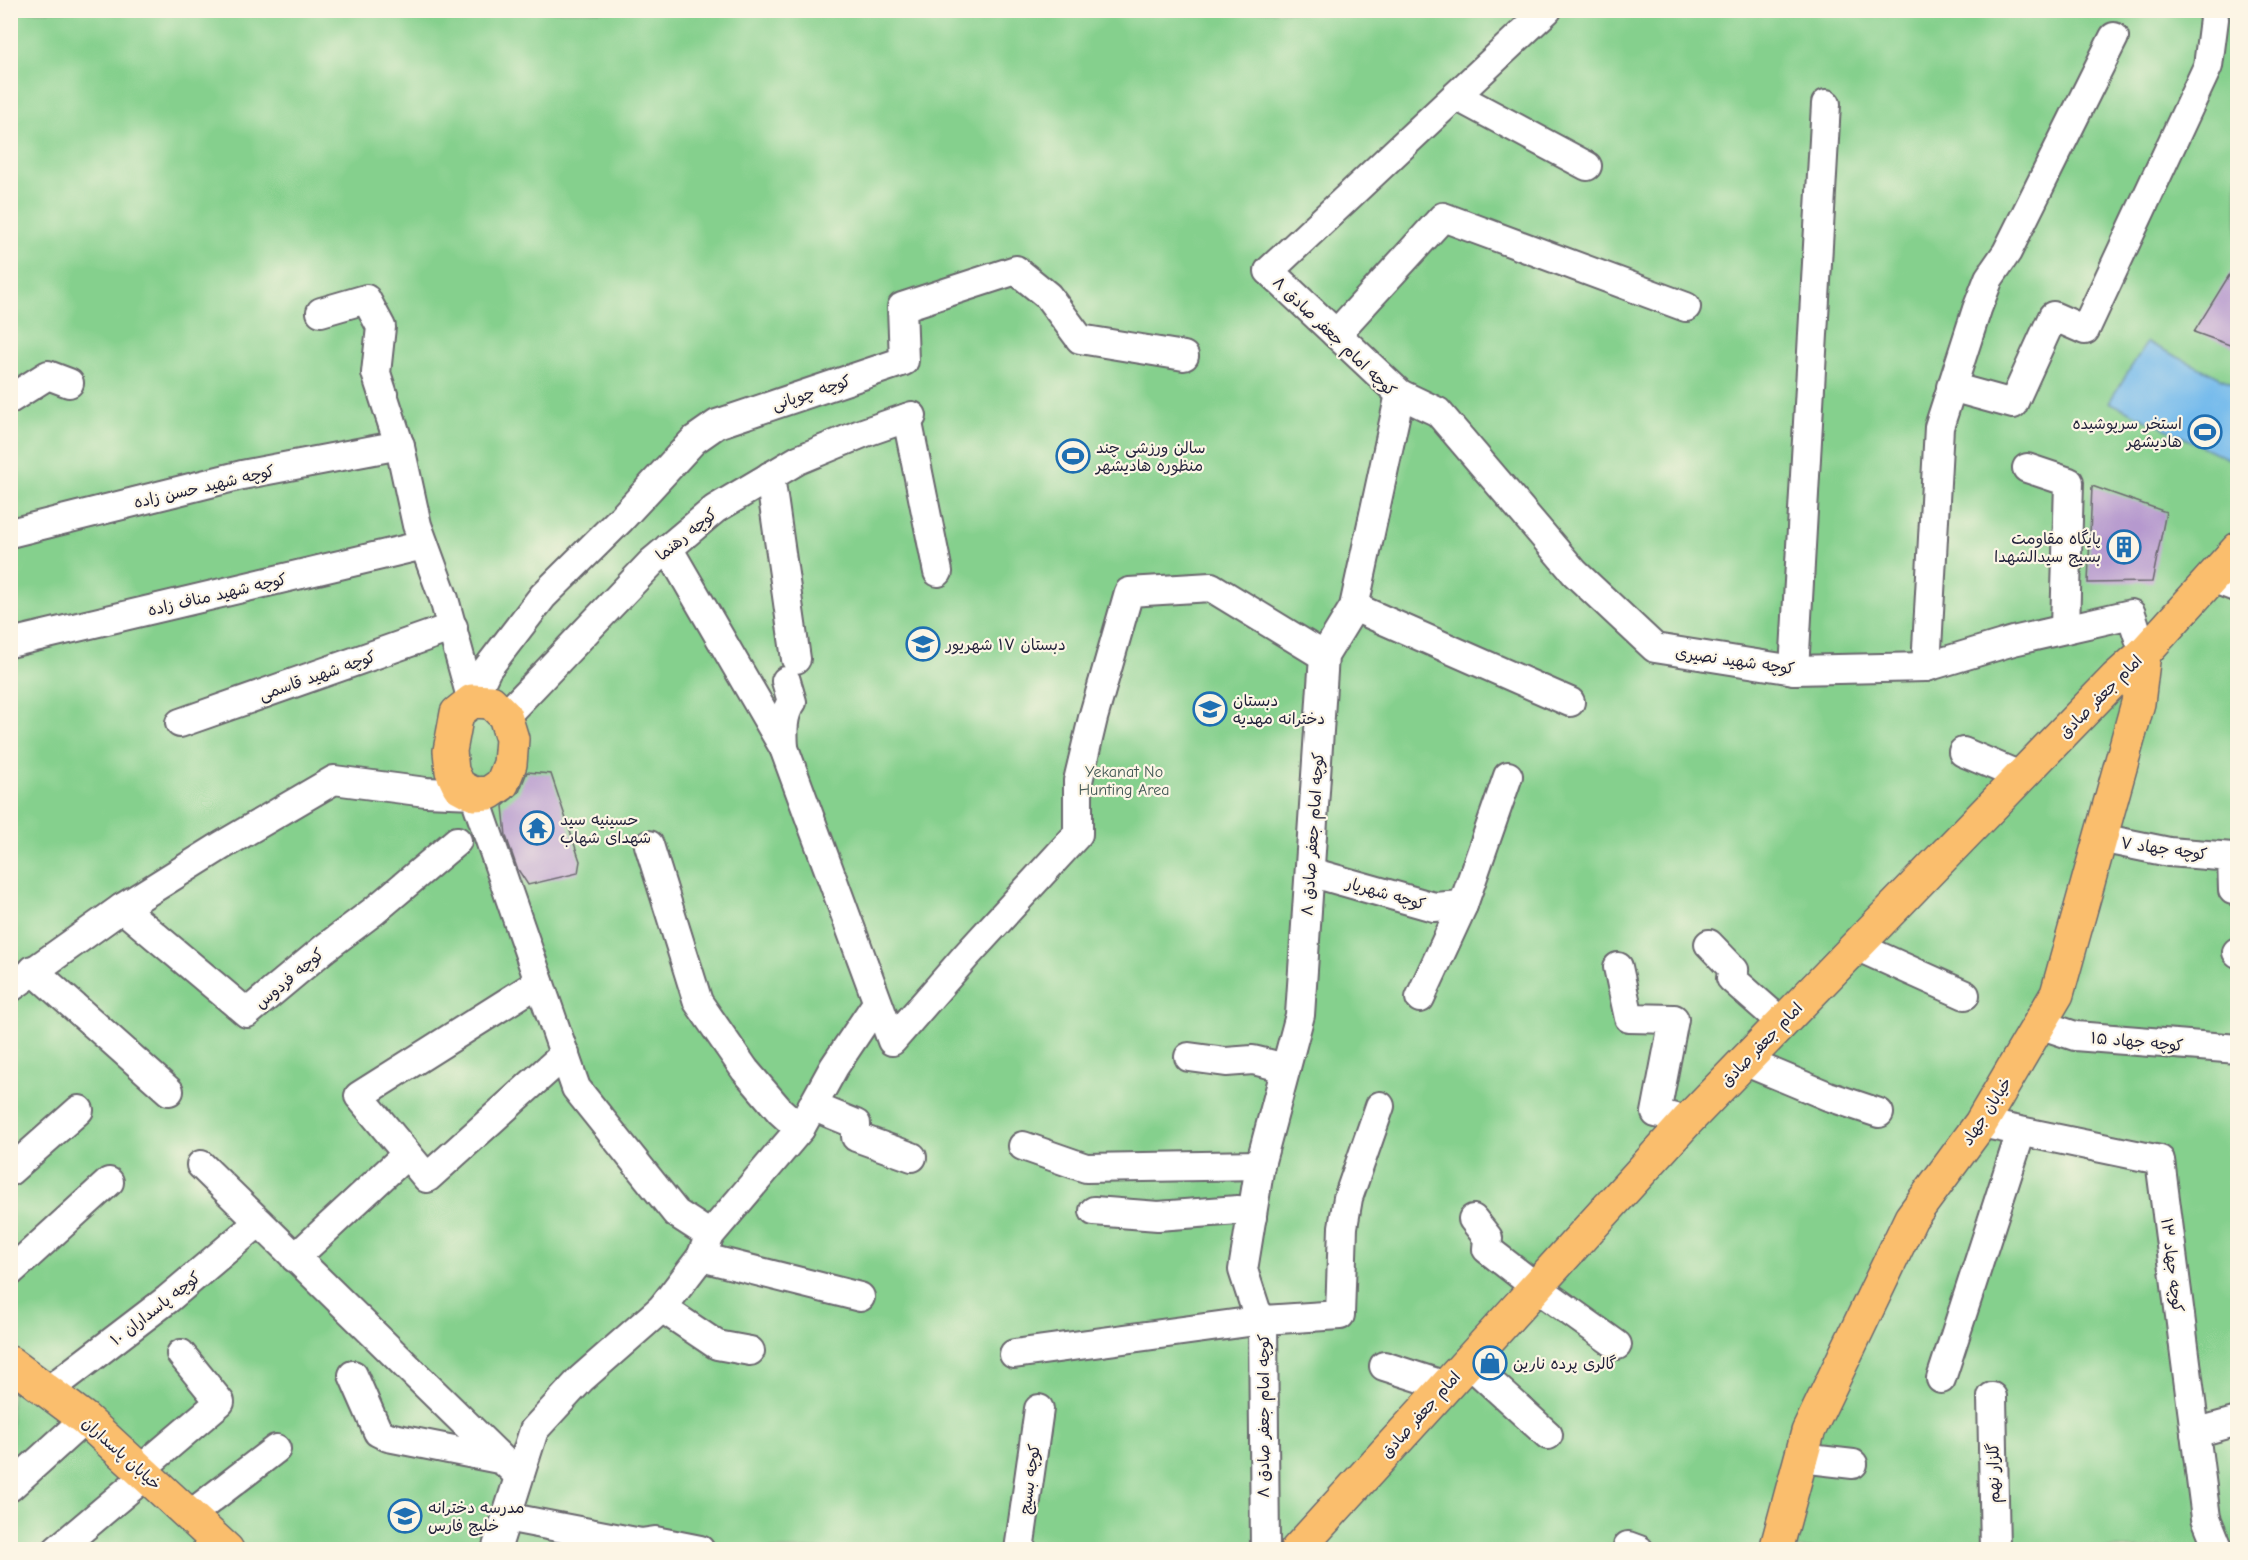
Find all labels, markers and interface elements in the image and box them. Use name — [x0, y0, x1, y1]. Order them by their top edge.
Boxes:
street label: کوچه امام جعفر صادق ۸ — [1267, 273, 1400, 402]
street label: کوچه چوپانی — [770, 372, 853, 415]
sports icon: استخر سرپوشیده هادیشهر — [2187, 414, 2223, 450]
place label: استخر سرپوشیده هادیشهر — [2072, 415, 2182, 451]
sports icon: سالن ورزشی چند منظوره هادیشهر — [1055, 438, 1091, 474]
place label: سالن ورزشی چند منظوره هادیشهر — [1094, 439, 1206, 476]
street label: کوچه شهید حسن زاده — [132, 462, 277, 513]
street label: کوچه رهنما — [653, 505, 721, 565]
place label: پایگاه مقاومت بسیج سیدالشهدا — [1994, 529, 2101, 567]
building icon: پایگاه مقاومت بسیج سیدالشهدا — [2106, 529, 2142, 565]
street label: کوچه شهید مناف زاده — [146, 570, 289, 621]
school or university icon: دبستان ۱۷ شهریور — [905, 626, 941, 662]
place label: دبستان ۱۷ شهریور — [944, 636, 1066, 655]
street label: کوچه شهید نصیری — [1674, 644, 1796, 679]
street label: کوچه شهید قاسمی — [257, 647, 379, 705]
street label: امام جعفر صادق — [2056, 652, 2148, 744]
school or university icon: دبستان دخترانه مهدیه — [1192, 691, 1228, 727]
place label: دبستان دخترانه مهدیه — [1233, 692, 1325, 728]
street label: کوچه امام جعفر صادق ۸ — [1298, 751, 1331, 917]
park label: Yekanat No Hunting Area — [1078, 763, 1170, 799]
temple icon: حسینیه سید شهدای شهاب — [519, 810, 555, 846]
place label: حسینیه سید شهدای شهاب — [560, 811, 651, 847]
street label: کوچه جهاد ‍۷ — [2119, 834, 2208, 865]
street label: کوچه شهریار — [1342, 874, 1428, 915]
street label: کوچه فردوس — [252, 945, 328, 1013]
street label: امام جعفر صادق — [1717, 999, 1808, 1092]
street label: کوچه جهاد ۱۵ — [2090, 1029, 2184, 1056]
street label: خیابان جهاد — [1958, 1074, 2016, 1149]
street label: کوچه جهاد ۱۳ — [2156, 1217, 2187, 1314]
street label: کوچه پاسداران ۱۰ — [107, 1268, 205, 1350]
street label: کوچه امام جعفر صادق ۸ — [1255, 1334, 1276, 1498]
shop icon: گالری پرده نارین — [1472, 1345, 1508, 1381]
place label: گالری پرده نارین — [1513, 1354, 1617, 1374]
street label: امام جعفر صادق — [1377, 1368, 1466, 1463]
street label: خیابان پاسداران — [78, 1414, 164, 1495]
street label: کوچه بسیج — [1016, 1443, 1045, 1515]
street label: گلزار نهم — [1983, 1443, 2007, 1503]
school or university icon: مدرسه دخترانه خلیج فارس — [387, 1498, 423, 1534]
place label: مدرسه دخترانه خلیج فارس — [428, 1499, 524, 1536]

